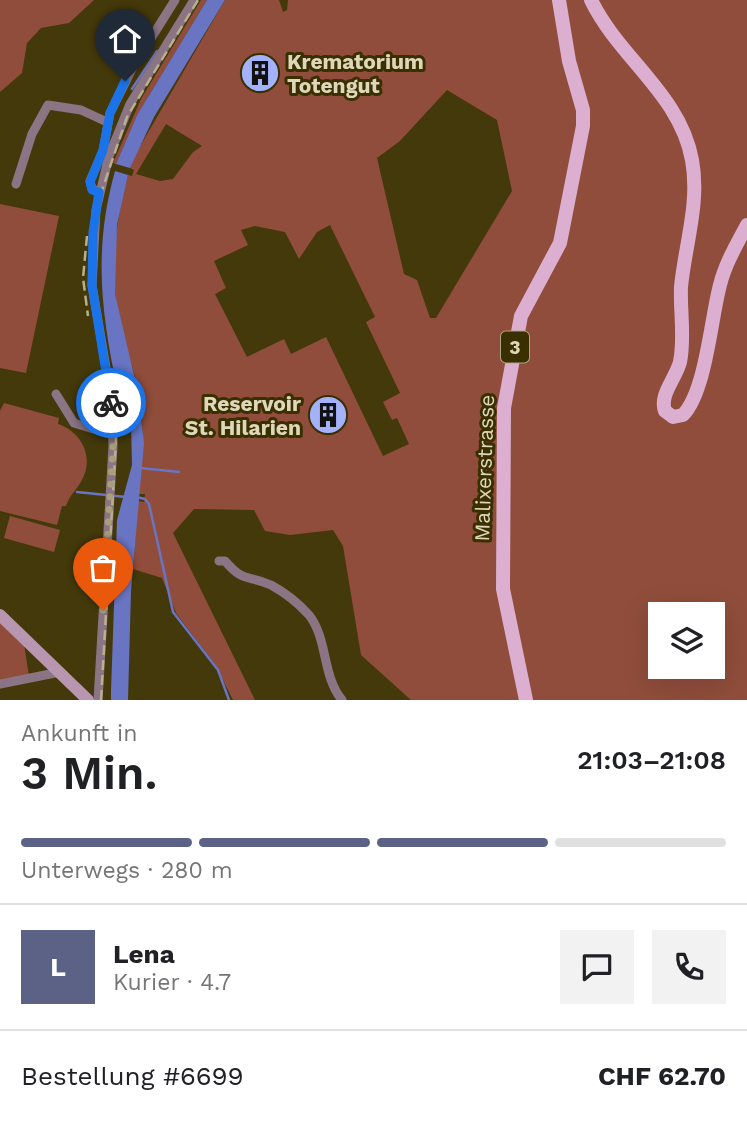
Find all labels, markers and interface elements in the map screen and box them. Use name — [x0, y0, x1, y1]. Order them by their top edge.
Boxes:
pin — [95, 9, 155, 81]
icon: home — [106, 20, 144, 58]
place label: Krematorium Totengut — [287, 49, 424, 98]
building icon: Krematorium Totengut — [239, 52, 281, 94]
road number: 3 — [501, 332, 529, 362]
courier — [76, 368, 146, 438]
icon: bike — [92, 384, 130, 422]
place label: Reservoir St. Hilarien — [185, 391, 301, 440]
building icon: Reservoir St. Hilarien — [307, 394, 349, 436]
street label: Malixerstrasse — [469, 394, 499, 542]
pin — [73, 538, 133, 610]
icon: bag — [84, 549, 122, 587]
map controls — [648, 602, 725, 679]
button: layers — [648, 602, 725, 679]
text: Ankunft in — [21, 720, 137, 747]
text: 21:03–21:08 — [577, 745, 726, 775]
text: 3 Min. — [21, 746, 157, 800]
text: Unterwegs · 280 m — [21, 857, 233, 884]
button: chat — [560, 930, 634, 1004]
button: phone — [652, 930, 726, 1004]
text: Lena — [113, 939, 175, 969]
text: L — [50, 952, 66, 982]
text: Kurier · 4.7 — [113, 969, 231, 996]
text: Bestellung #6699 — [21, 1061, 244, 1091]
text: CHF 62.70 — [598, 1061, 726, 1091]

